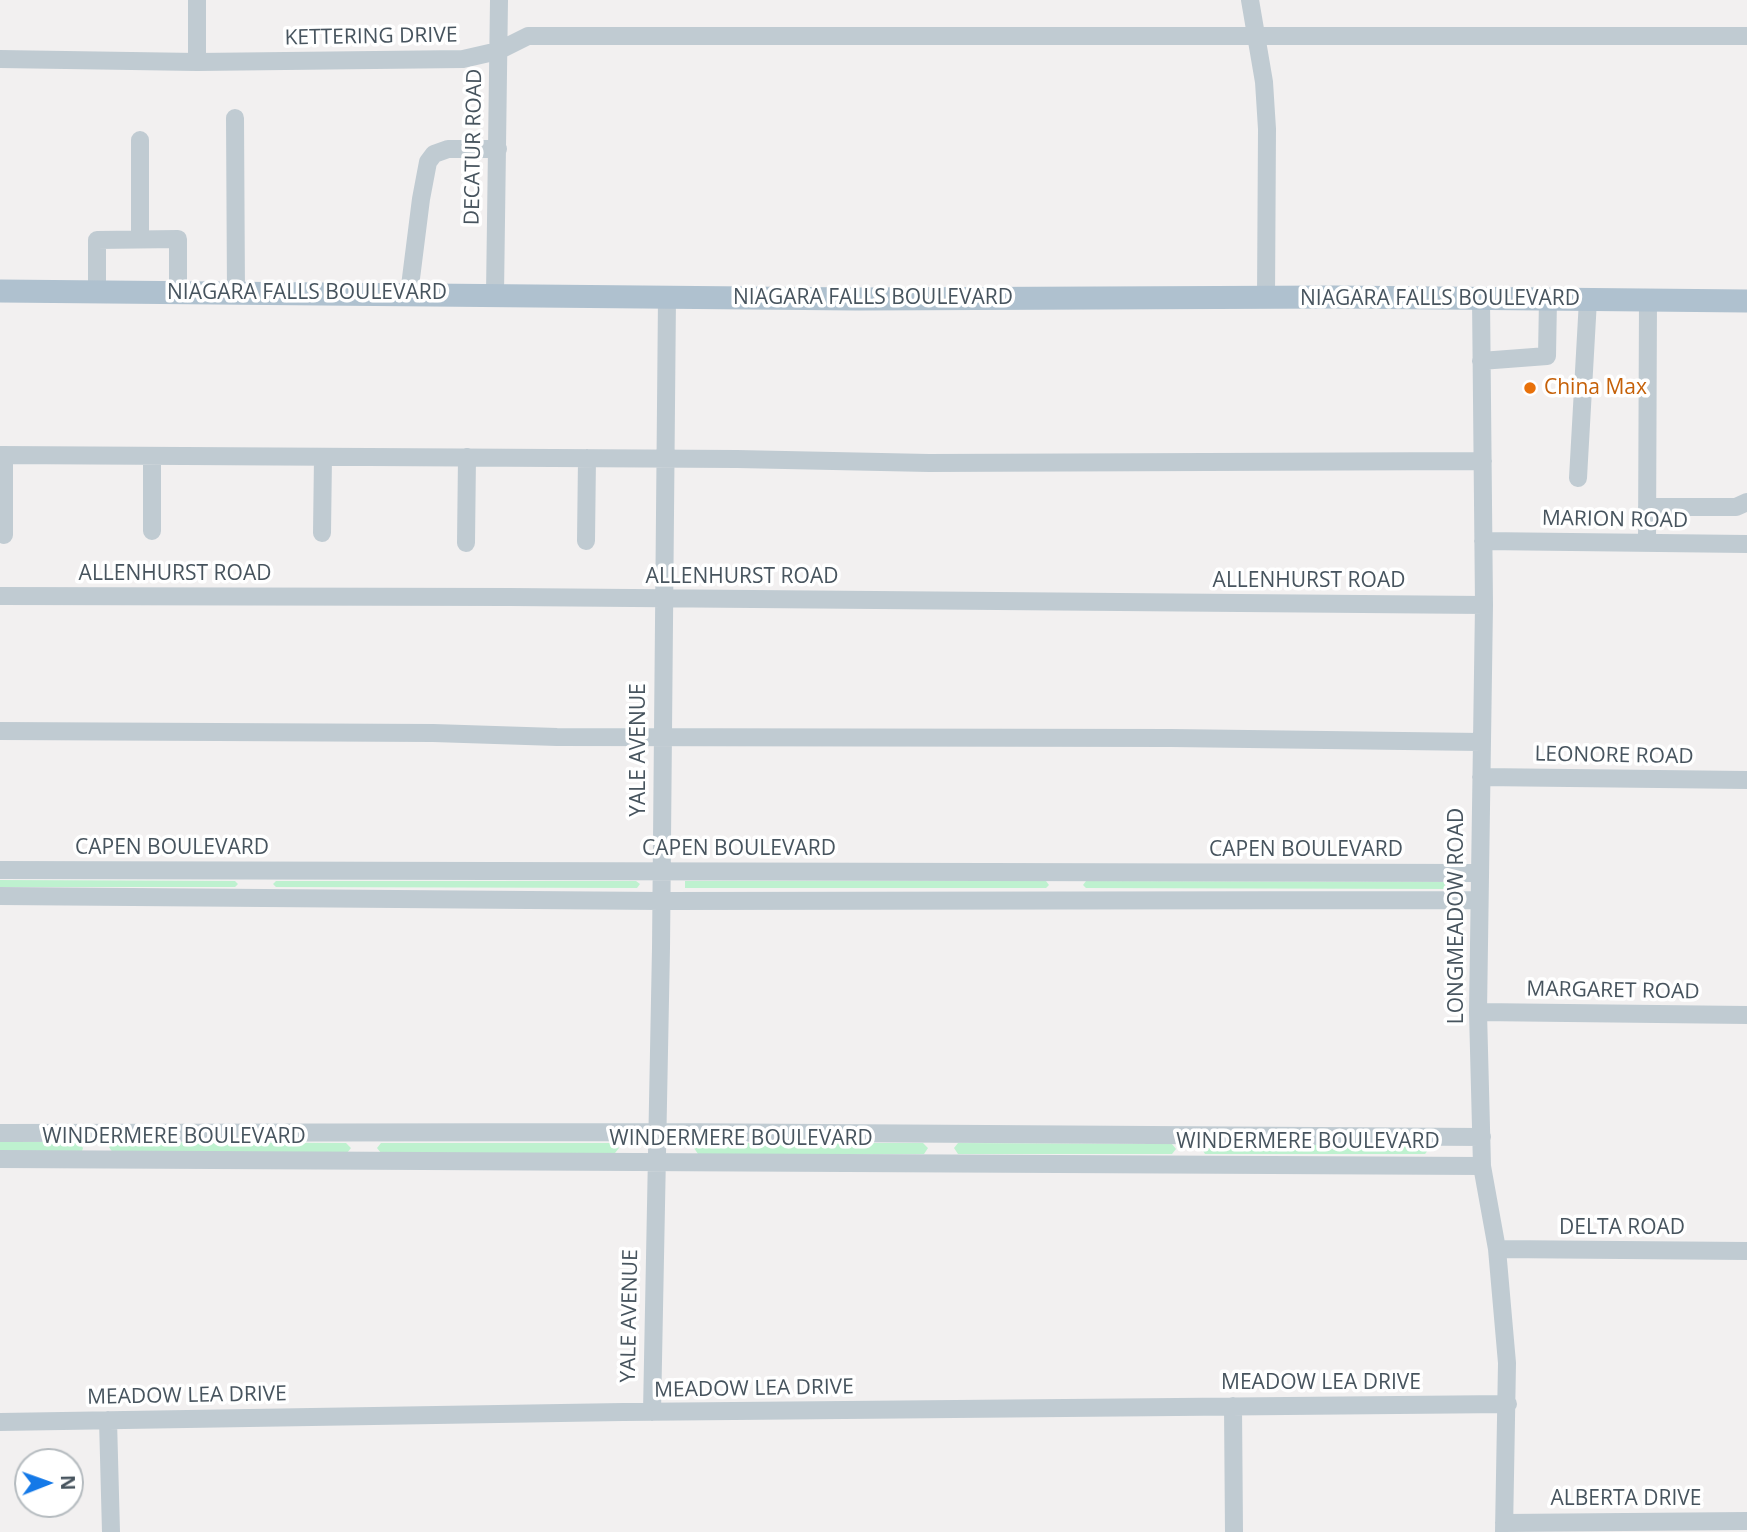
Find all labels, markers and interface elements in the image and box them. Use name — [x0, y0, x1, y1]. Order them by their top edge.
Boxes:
street label: KETTERING DRIVE — [284, 23, 458, 51]
street label: DECATUR ROAD — [460, 69, 488, 225]
street label: NIAGARA FALLS BOULEVARD — [167, 280, 447, 306]
street label: NIAGARA FALLS BOULEVARD — [733, 285, 1013, 311]
street label: NIAGARA FALLS BOULEVARD — [1300, 286, 1580, 312]
place label: China Max — [1544, 375, 1647, 401]
marker: China Max — [1522, 380, 1538, 396]
street label: MARION ROAD — [1542, 506, 1688, 534]
street label: ALLENHURST ROAD — [79, 561, 271, 587]
street label: ALLENHURST ROAD — [646, 564, 838, 590]
street label: ALLENHURST ROAD — [1213, 568, 1405, 594]
street label: YALE AVENUE — [626, 683, 652, 817]
street label: LEONORE ROAD — [1534, 742, 1694, 770]
street label: LONGMEADOW ROAD — [1444, 808, 1470, 1024]
street label: CAPEN BOULEVARD — [75, 835, 269, 861]
street label: CAPEN BOULEVARD — [642, 836, 836, 862]
street label: CAPEN BOULEVARD — [1209, 837, 1403, 863]
street label: MARGARET ROAD — [1526, 977, 1700, 1005]
street label: WINDERMERE BOULEVARD — [42, 1124, 306, 1150]
street label: WINDERMERE BOULEVARD — [609, 1126, 873, 1152]
street label: WINDERMERE BOULEVARD — [1176, 1129, 1440, 1155]
street label: DELTA ROAD — [1559, 1215, 1685, 1241]
street label: YALE AVENUE — [616, 1249, 644, 1383]
street label: MEADOW LEA DRIVE — [1221, 1370, 1421, 1396]
street label: MEADOW LEA DRIVE — [654, 1375, 854, 1403]
street label: MEADOW LEA DRIVE — [87, 1382, 287, 1410]
north arrow — [14, 1448, 84, 1518]
text: N — [55, 1475, 81, 1491]
street label: ALBERTA DRIVE — [1551, 1486, 1701, 1512]

